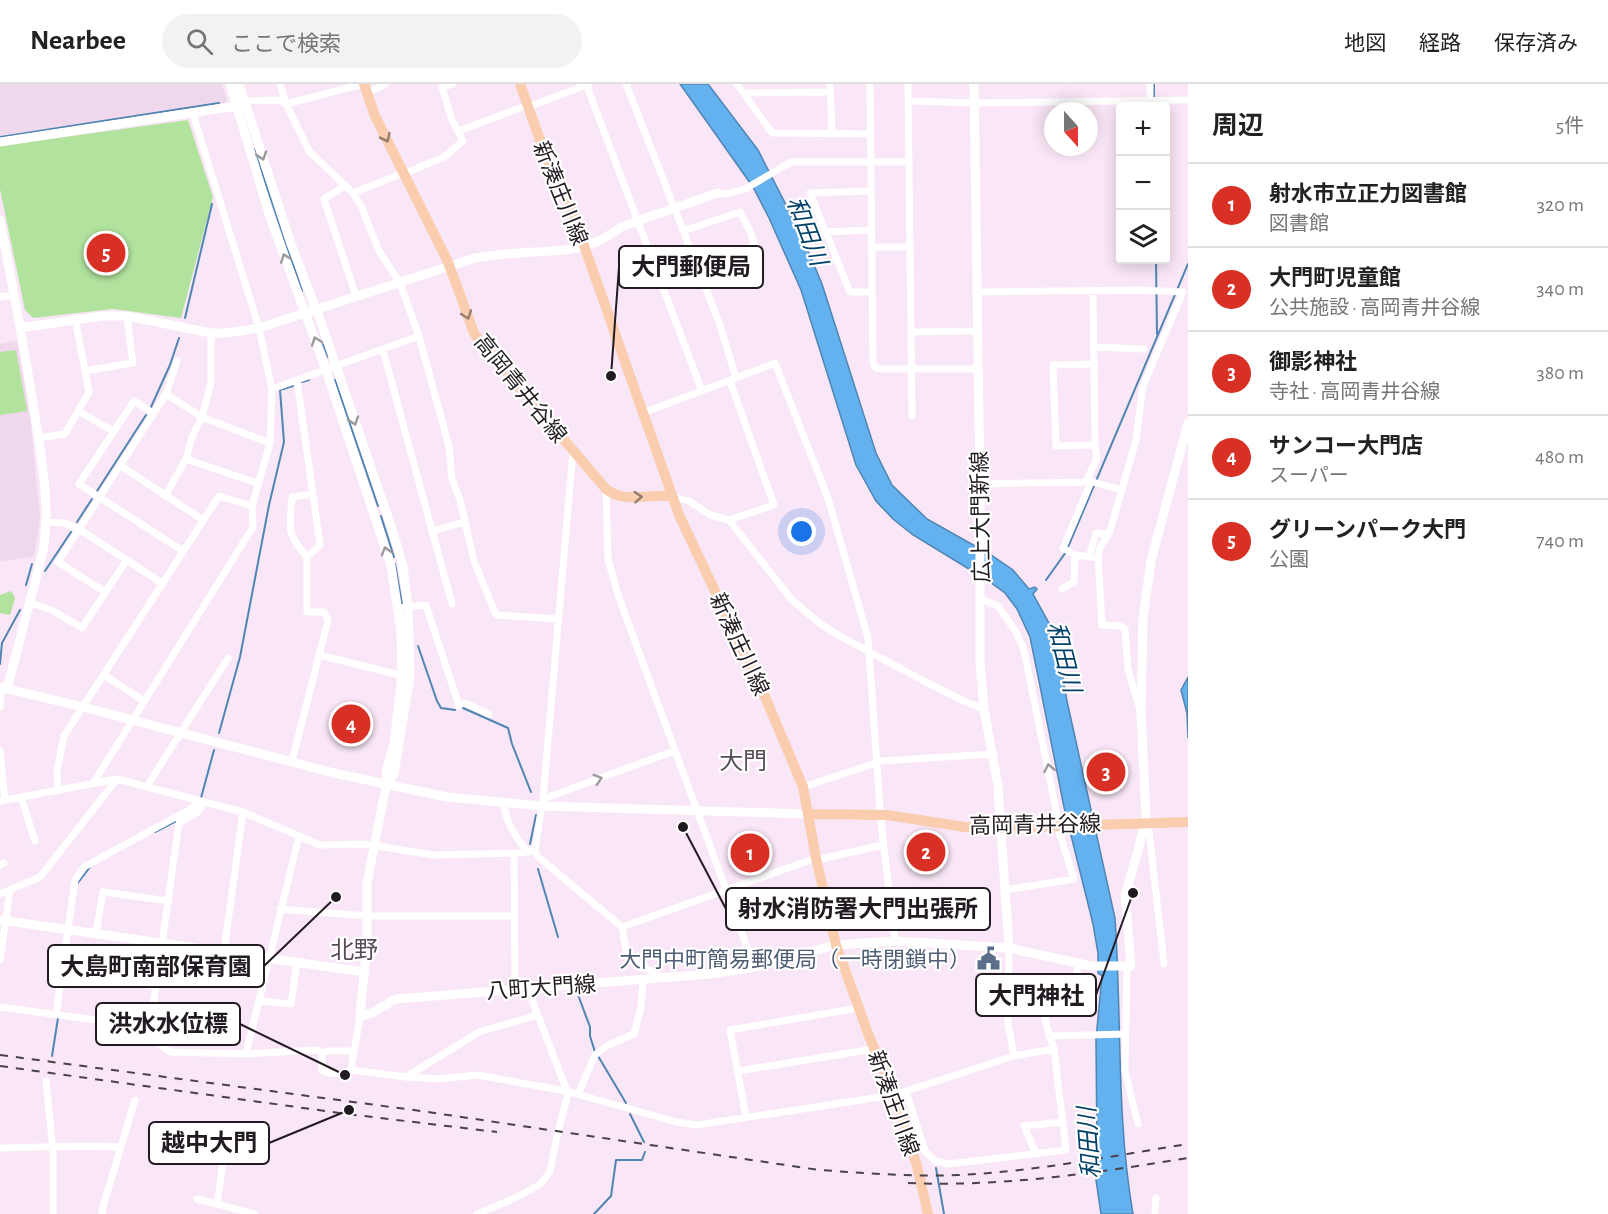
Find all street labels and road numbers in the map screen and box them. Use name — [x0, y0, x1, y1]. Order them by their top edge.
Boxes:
street label: 新湊庄川線 — [529, 138, 592, 248]
street label: 高岡青井谷線 — [470, 330, 571, 447]
street label: 広上大門新線 — [968, 451, 993, 583]
street label: 新湊庄川線 — [706, 589, 773, 699]
street label: 高岡青井谷線 — [969, 812, 1101, 837]
street label: 八町大門線 — [485, 972, 597, 1003]
street label: 新湊庄川線 — [864, 1048, 923, 1159]

